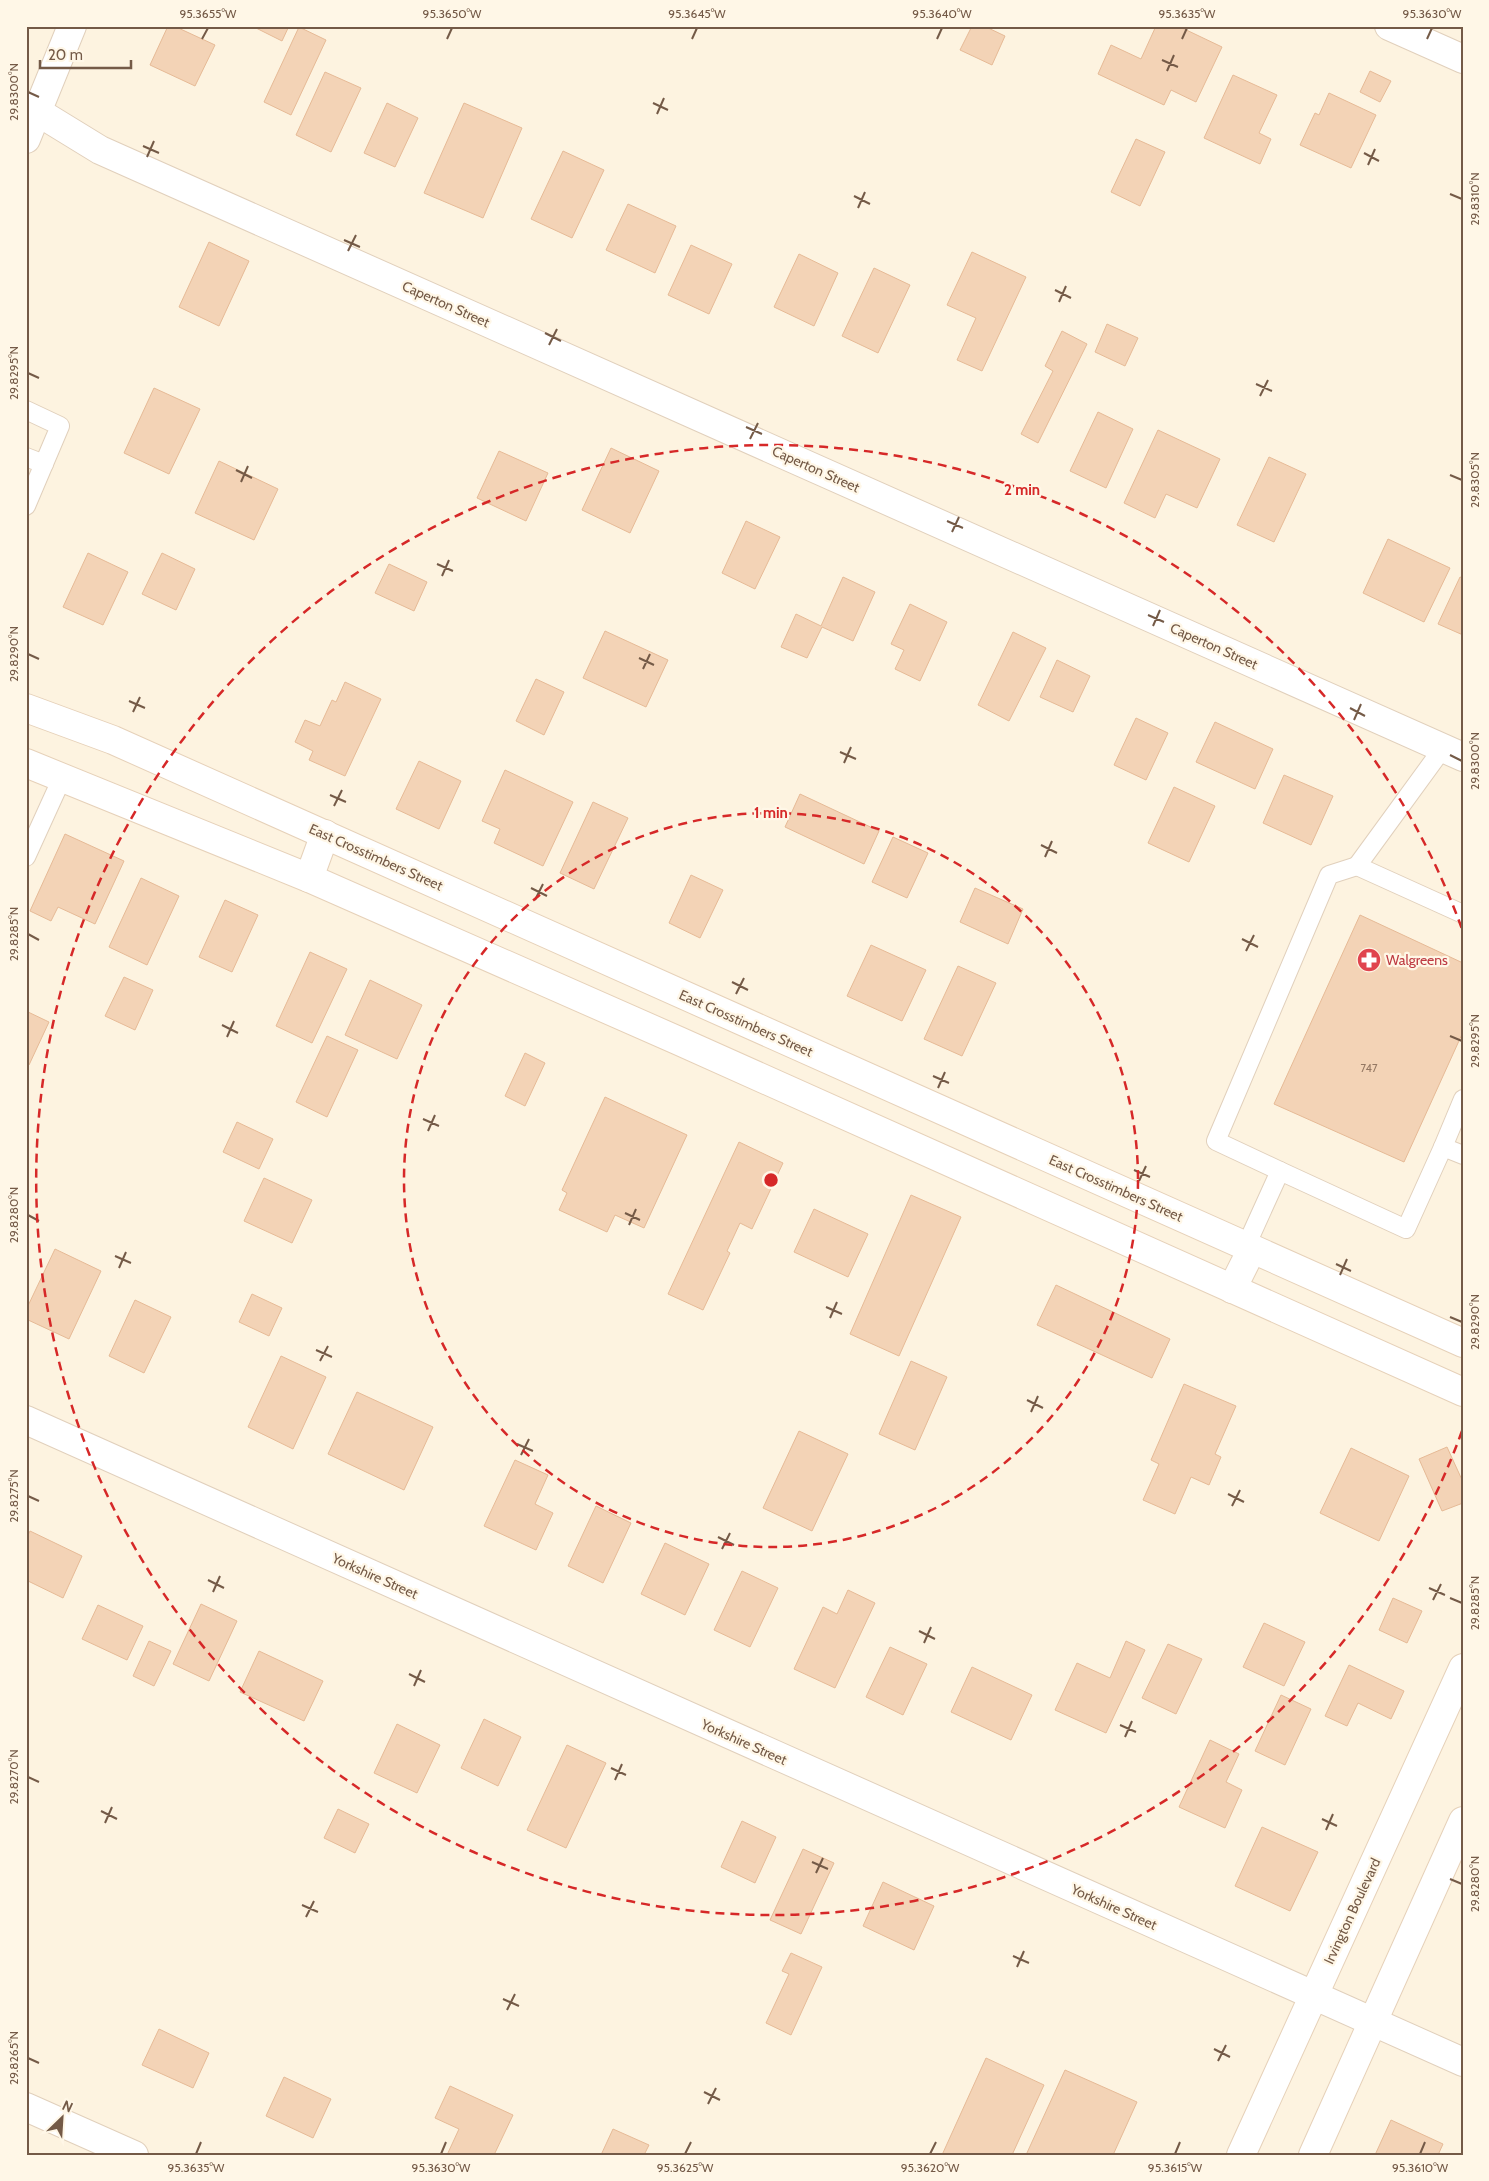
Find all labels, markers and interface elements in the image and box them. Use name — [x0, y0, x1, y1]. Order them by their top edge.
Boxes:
text: 95.3655°W — [180, 6, 237, 21]
text: 95.3650°W — [423, 6, 482, 21]
text: 95.3645°W — [668, 6, 726, 21]
text: 95.3640°W — [912, 6, 972, 21]
text: 95.3635°W — [1159, 6, 1216, 21]
text: 95.3630°W — [1403, 6, 1462, 21]
scale bar — [40, 38, 131, 70]
text: 20 m — [48, 46, 83, 64]
text: 29.8300°N — [6, 63, 21, 121]
text: 29.8310°N — [1467, 172, 1482, 226]
street label: Caperton Street — [399, 277, 493, 331]
text: 29.8295°N — [6, 346, 21, 400]
street label: Caperton Street — [769, 442, 863, 496]
text: 29.8305°N — [1467, 452, 1482, 508]
text: 2 min — [1004, 481, 1040, 499]
street label: Caperton Street — [1167, 619, 1261, 673]
text: 29.8290°N — [6, 626, 21, 682]
text: 29.8300°N — [1467, 732, 1482, 790]
text: 1 min — [754, 804, 788, 822]
street label: East Crosstimbers Street — [306, 819, 446, 895]
text: 29.8285°N — [6, 907, 21, 961]
pharmacy icon: Walgreens — [1356, 947, 1382, 973]
place label: Walgreens — [1386, 951, 1448, 969]
street label: East Crosstimbers Street — [676, 985, 816, 1061]
text: 29.8295°N — [1467, 1014, 1482, 1068]
house number: 747 — [1360, 1061, 1378, 1075]
street label: East Crosstimbers Street — [1046, 1150, 1186, 1226]
centre of rings — [762, 1171, 780, 1189]
text: 29.8280°N — [6, 1187, 21, 1243]
text: 29.8290°N — [1467, 1294, 1482, 1350]
text: 29.8275°N — [6, 1469, 21, 1523]
street label: Yorkshire Street — [328, 1549, 421, 1603]
text: 29.8285°N — [1467, 1576, 1482, 1630]
street label: Yorkshire Street — [697, 1715, 790, 1769]
text: 29.8270°N — [6, 1749, 21, 1805]
street label: Irvington Boulevard — [1320, 1855, 1384, 1967]
text: 29.8280°N — [1467, 1856, 1482, 1912]
street label: Yorkshire Street — [1067, 1880, 1160, 1934]
text: 29.8265°N — [6, 2031, 21, 2085]
north arrow — [38, 2094, 88, 2144]
text: N — [59, 2096, 76, 2116]
text: 95.3635°W — [168, 2160, 225, 2175]
text: 95.3630°W — [412, 2160, 471, 2175]
text: 95.3625°W — [657, 2160, 714, 2175]
text: 95.3620°W — [901, 2160, 960, 2175]
text: 95.3615°W — [1148, 2160, 1203, 2175]
text: 95.3610°W — [1392, 2160, 1449, 2175]

